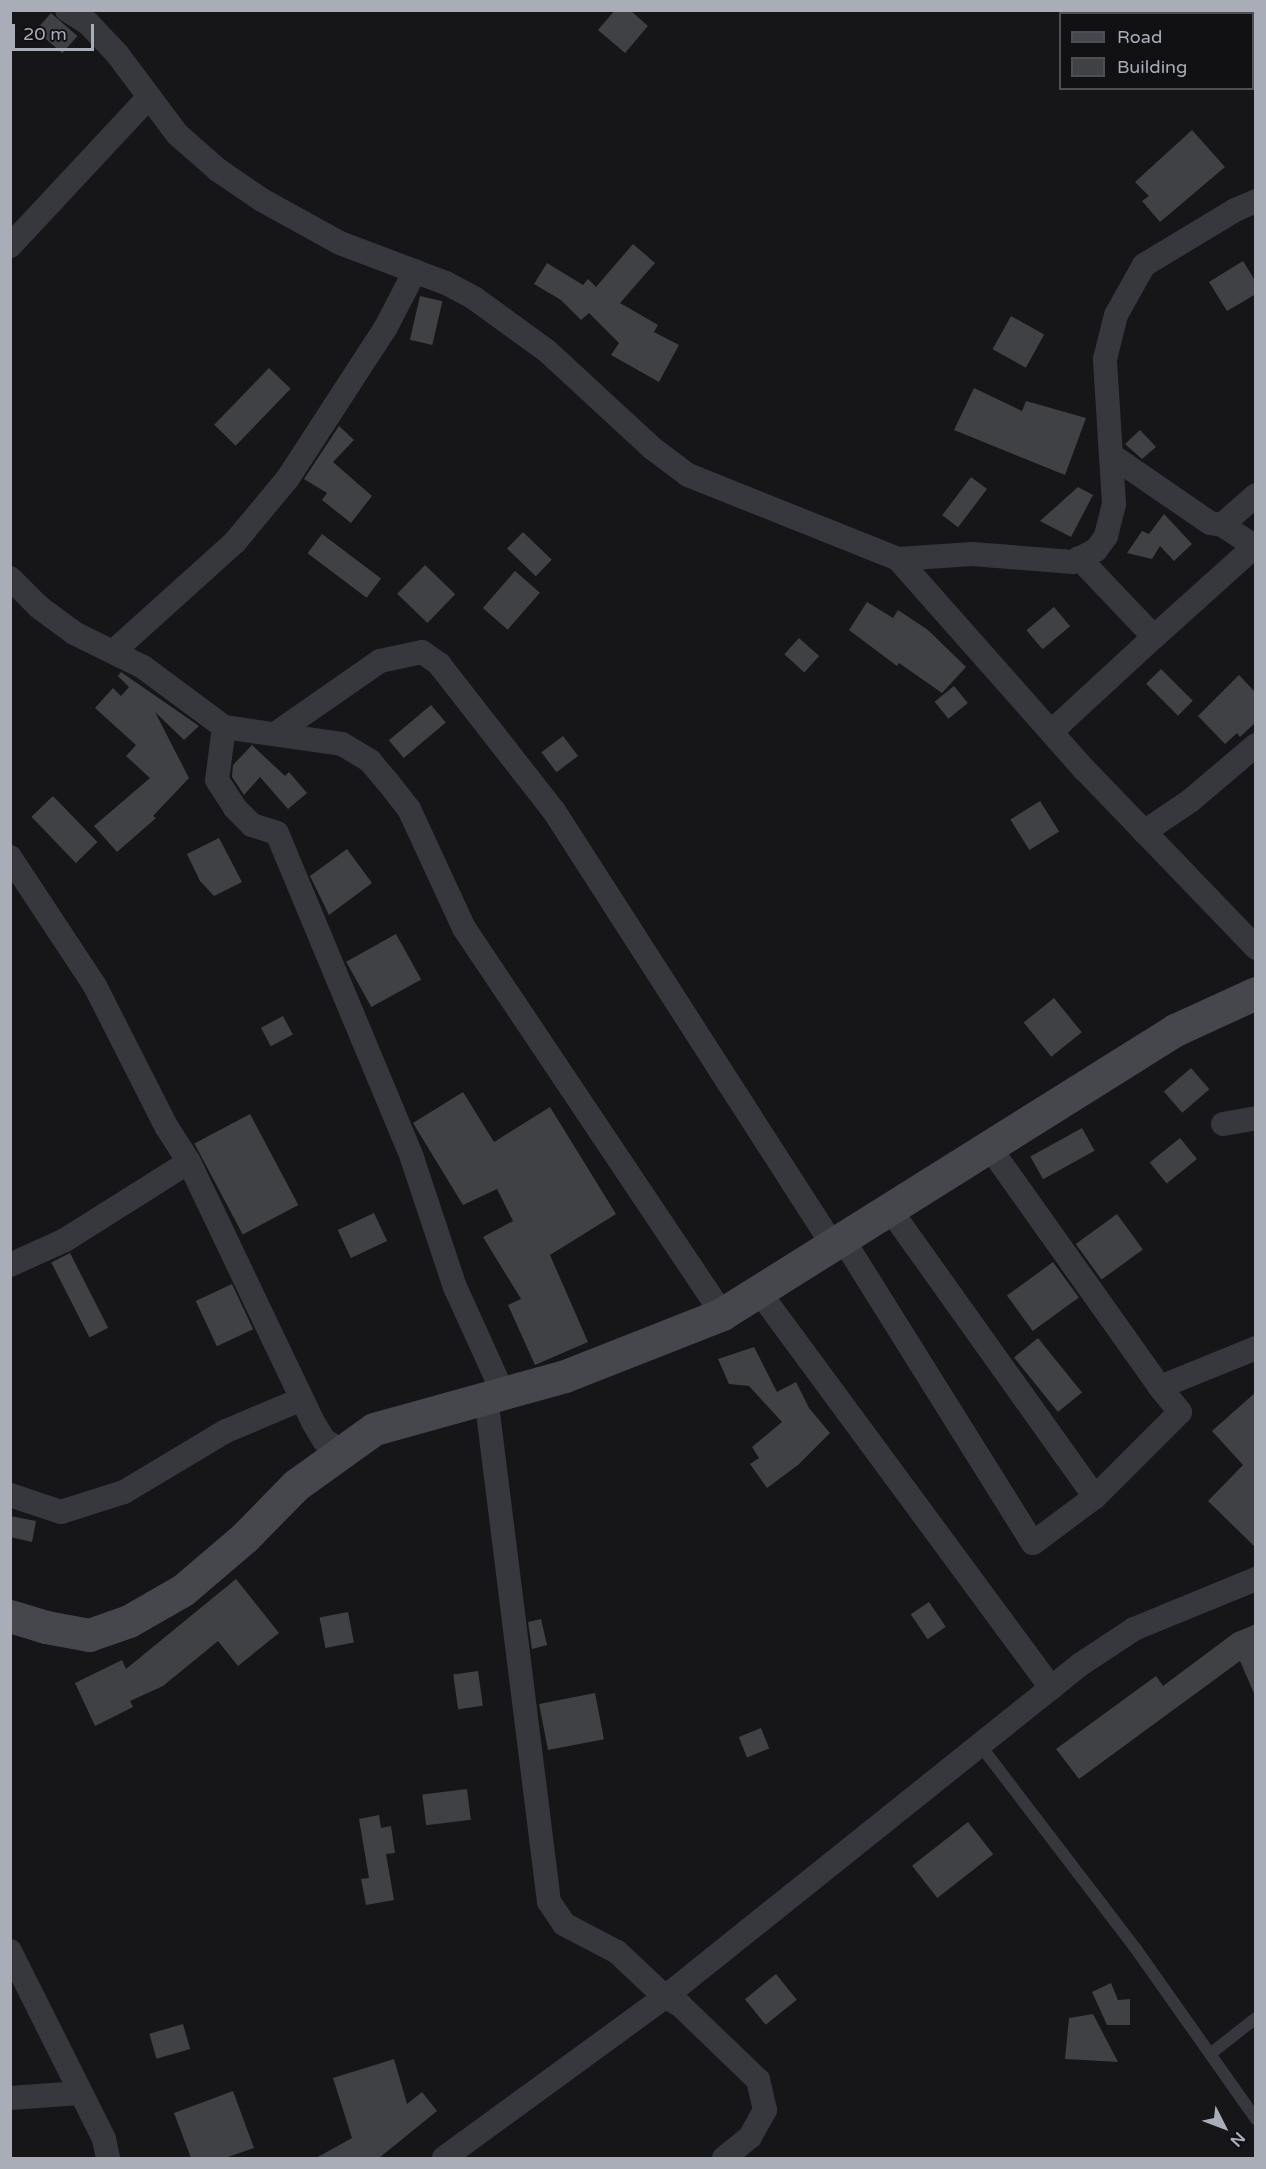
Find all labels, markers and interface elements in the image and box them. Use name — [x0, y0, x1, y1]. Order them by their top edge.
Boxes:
scale bar — [15, 12, 98, 50]
legend — [1059, 12, 1254, 90]
text: 20 m — [23, 23, 67, 45]
text: Road — [1117, 26, 1162, 48]
text: Building — [1117, 56, 1187, 78]
north arrow — [1194, 2097, 1254, 2157]
text: N — [1226, 2128, 1249, 2151]

